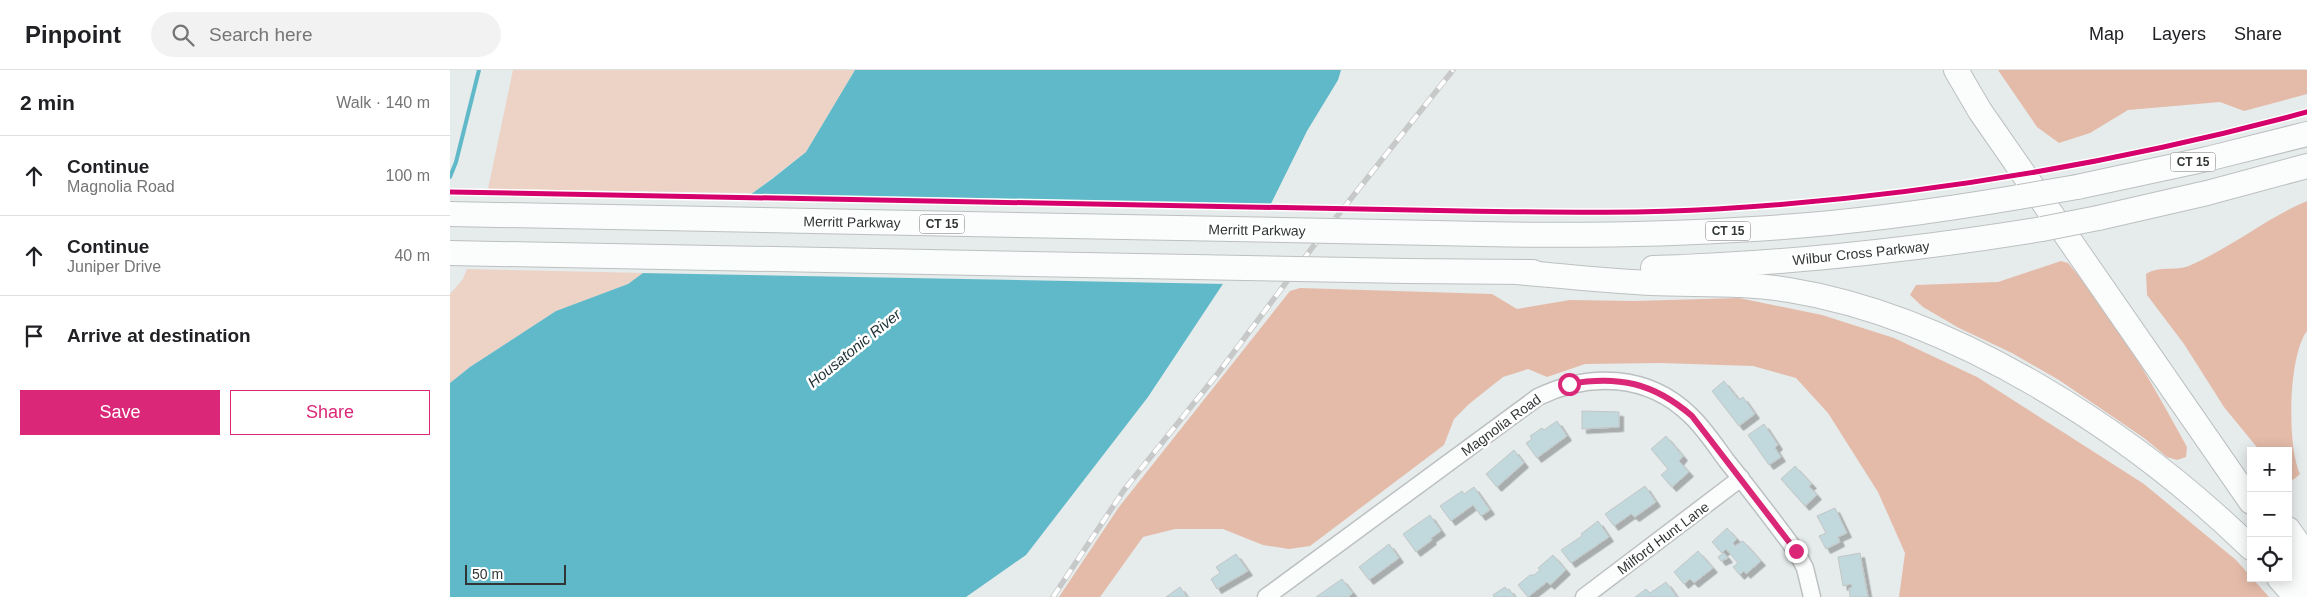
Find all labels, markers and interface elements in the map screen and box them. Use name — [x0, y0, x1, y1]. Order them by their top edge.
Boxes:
search box — [151, 12, 501, 57]
text: Pinpoint — [25, 21, 121, 48]
icon: search — [169, 21, 197, 49]
text: Search here — [209, 24, 313, 45]
text: Map — [2089, 24, 2124, 44]
text: Layers — [2152, 24, 2206, 44]
text: Share — [2234, 24, 2282, 44]
text: 2 min — [20, 91, 75, 114]
text: Walk · 140 m — [336, 94, 430, 111]
road number: CT 15 — [2170, 152, 2216, 171]
text: Continue — [67, 156, 149, 177]
icon: ahead — [20, 162, 48, 190]
text: 100 m — [386, 167, 430, 184]
text: Magnolia Road — [67, 178, 175, 195]
street label: Merritt Parkway — [803, 213, 901, 231]
road number: CT 15 — [920, 214, 964, 234]
street label: Merritt Parkway — [1208, 221, 1306, 239]
road number: CT 15 — [1706, 222, 1750, 240]
text: Continue — [67, 236, 149, 257]
street label: Wilbur Cross Parkway — [1792, 238, 1930, 268]
icon: ahead — [20, 242, 48, 270]
text: 40 m — [394, 247, 430, 264]
text: Juniper Drive — [67, 258, 161, 275]
water label: Housatonic River — [804, 305, 905, 391]
icon: arrive — [20, 322, 48, 350]
text: Arrive at destination — [67, 325, 251, 346]
route start — [1558, 373, 1581, 396]
button: Save — [20, 390, 220, 435]
button: Share — [230, 390, 430, 435]
street label: Magnolia Road — [1458, 391, 1544, 459]
map controls — [2247, 447, 2292, 582]
button: + — [2247, 447, 2292, 492]
button: − — [2247, 492, 2292, 537]
street label: Milford Hunt Lane — [1614, 498, 1712, 578]
button: locate — [2247, 537, 2292, 582]
route end — [1785, 540, 1808, 563]
scale bar — [465, 562, 566, 585]
text: 50 m — [472, 566, 503, 582]

